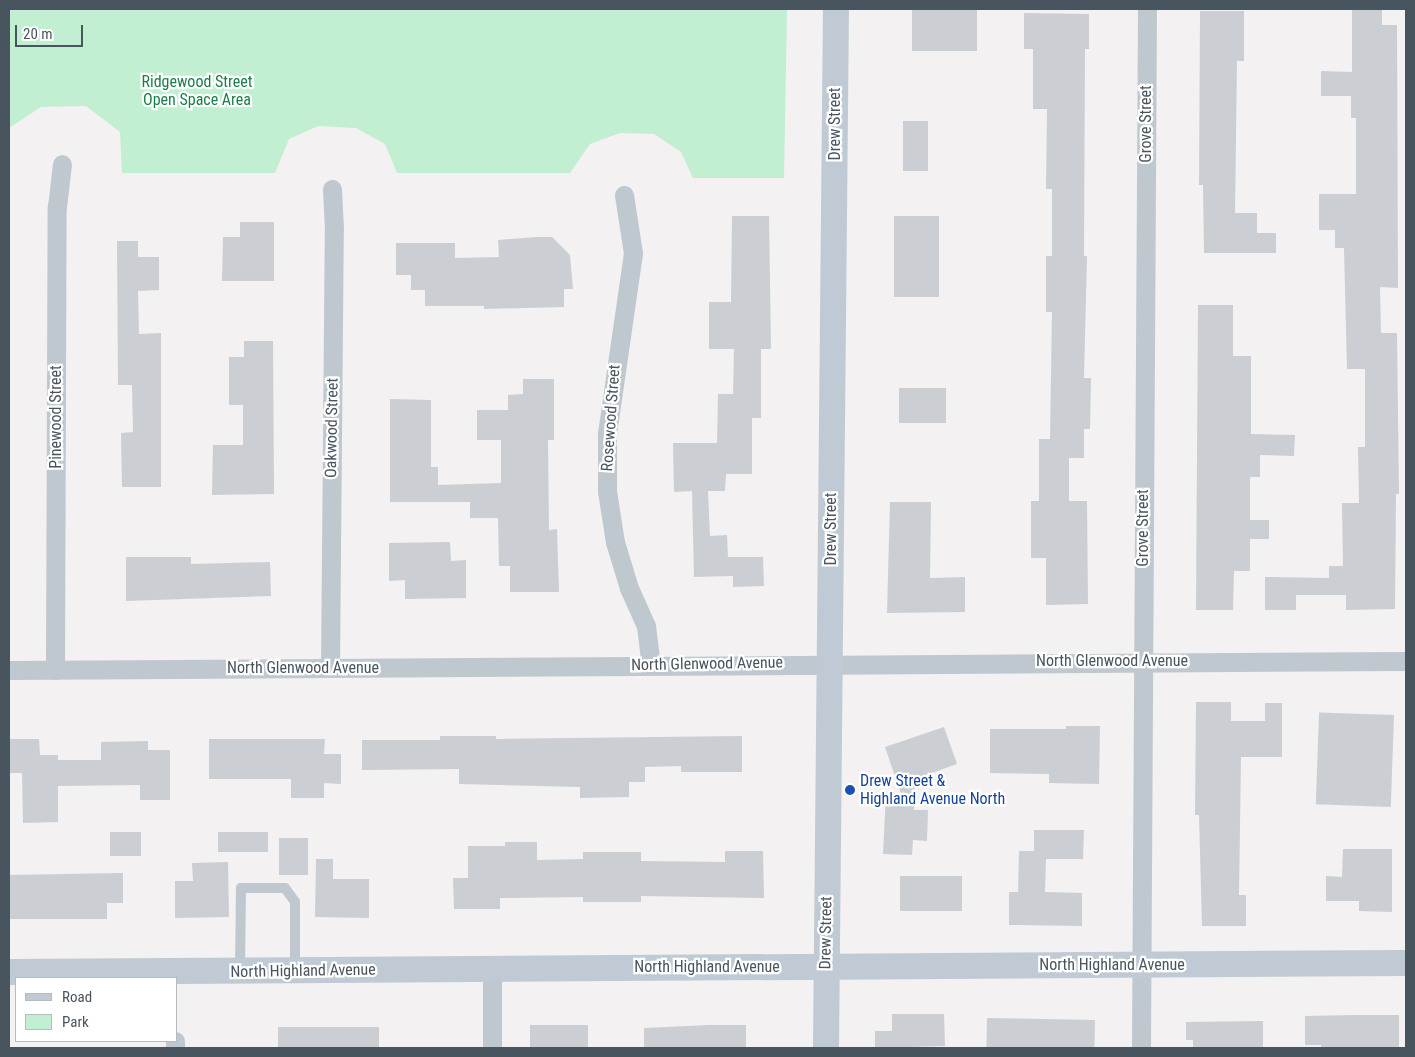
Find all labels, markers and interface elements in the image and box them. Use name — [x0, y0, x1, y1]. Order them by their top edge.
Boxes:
scale bar — [18, 15, 85, 47]
text: 20 m — [23, 25, 53, 43]
park label: Ridgewood Street Open Space Area — [141, 72, 253, 110]
street label: Grove Street — [1136, 85, 1156, 163]
street label: Drew Street — [825, 88, 845, 160]
street label: Rosewood Street — [598, 364, 624, 472]
street label: Pinewood Street — [46, 365, 66, 469]
street label: Oakwood Street — [322, 378, 342, 478]
street label: Grove Street — [1133, 489, 1153, 567]
street label: Drew Street — [821, 493, 841, 565]
street label: North Glenwood Avenue — [1036, 651, 1188, 671]
street label: North Glenwood Avenue — [631, 653, 783, 675]
street label: North Glenwood Avenue — [227, 658, 379, 678]
place label: Drew Street & Highland Avenue North — [860, 771, 1005, 809]
marker: Drew Street & Highland Avenue North — [844, 784, 856, 796]
street label: Drew Street — [816, 896, 836, 970]
street label: North Highland Avenue — [1039, 955, 1185, 975]
street label: North Highland Avenue — [634, 957, 780, 977]
street label: North Highland Avenue — [230, 960, 376, 982]
legend — [15, 977, 178, 1042]
text: Road — [62, 988, 92, 1006]
text: Park — [62, 1013, 89, 1031]

